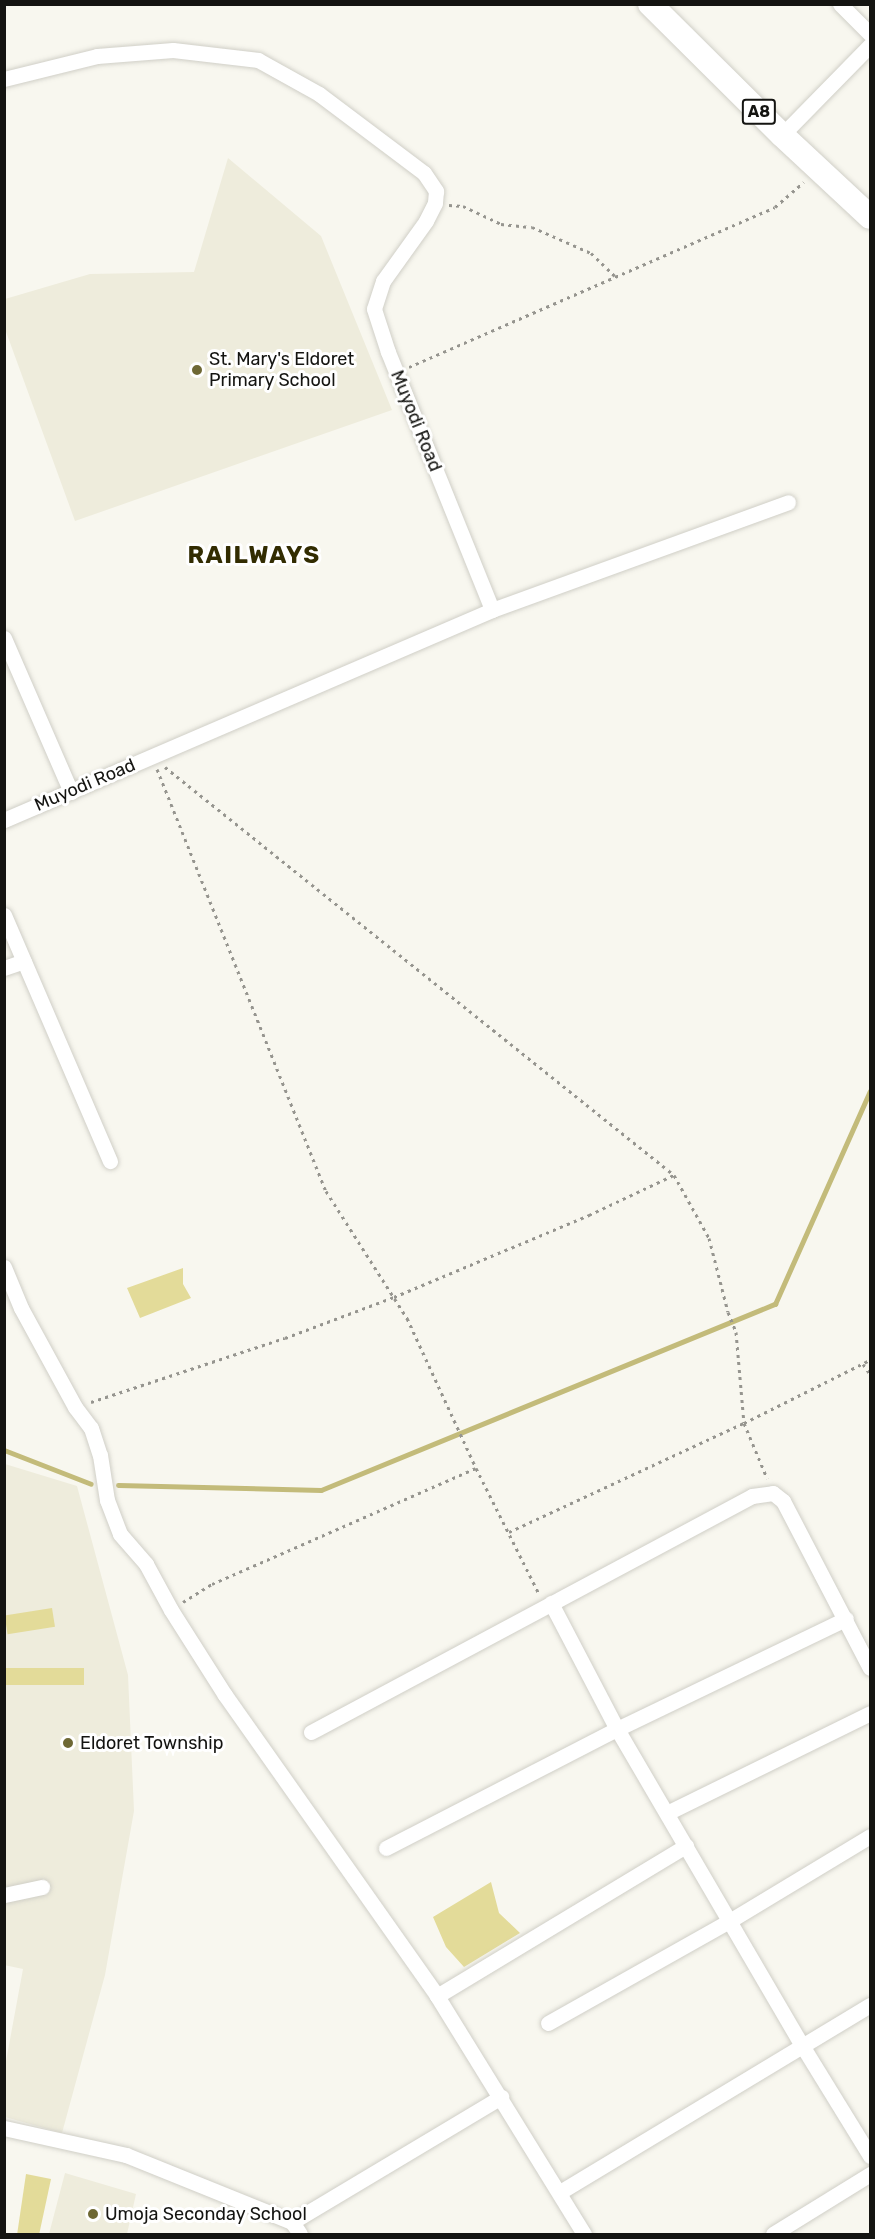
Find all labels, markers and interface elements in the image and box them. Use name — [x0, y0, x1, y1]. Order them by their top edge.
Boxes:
road number: A8 — [741, 99, 777, 125]
place label: St. Mary's Eldoret Primary School — [209, 349, 354, 392]
marker: St. Mary's Eldoret Primary School — [190, 363, 204, 377]
street label: Muyodi Road — [386, 367, 446, 475]
district label: RAILWAYS — [187, 542, 321, 570]
street label: Muyodi Road — [31, 754, 139, 816]
place label: Eldoret Township — [80, 1732, 224, 1754]
marker: Eldoret Township — [61, 1736, 75, 1750]
place label: Umoja Seconday School — [105, 2203, 307, 2225]
marker: Umoja Seconday School — [86, 2207, 100, 2221]

